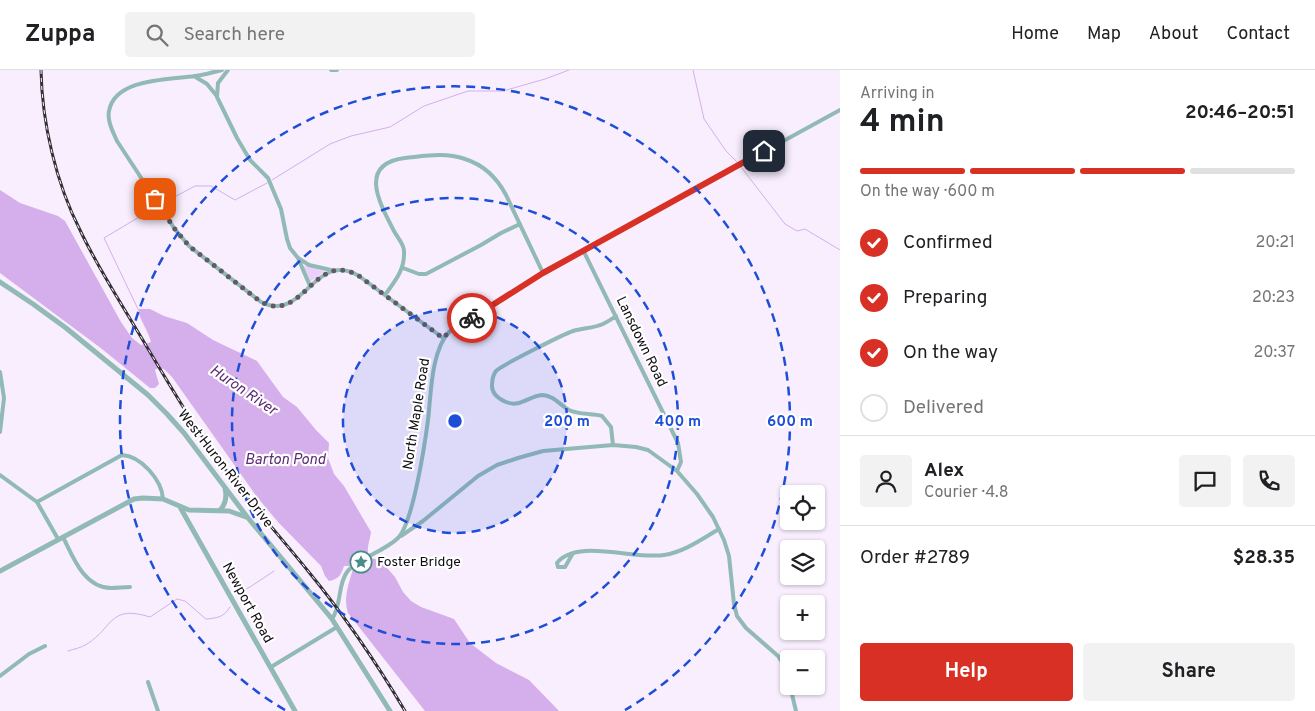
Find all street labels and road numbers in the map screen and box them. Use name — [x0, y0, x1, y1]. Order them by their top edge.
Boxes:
street label: Lansdown Road — [612, 294, 670, 390]
street label: North Maple Road — [400, 357, 434, 471]
street label: West Huron River Drive — [174, 407, 276, 531]
street label: Newport Road — [218, 560, 276, 646]

